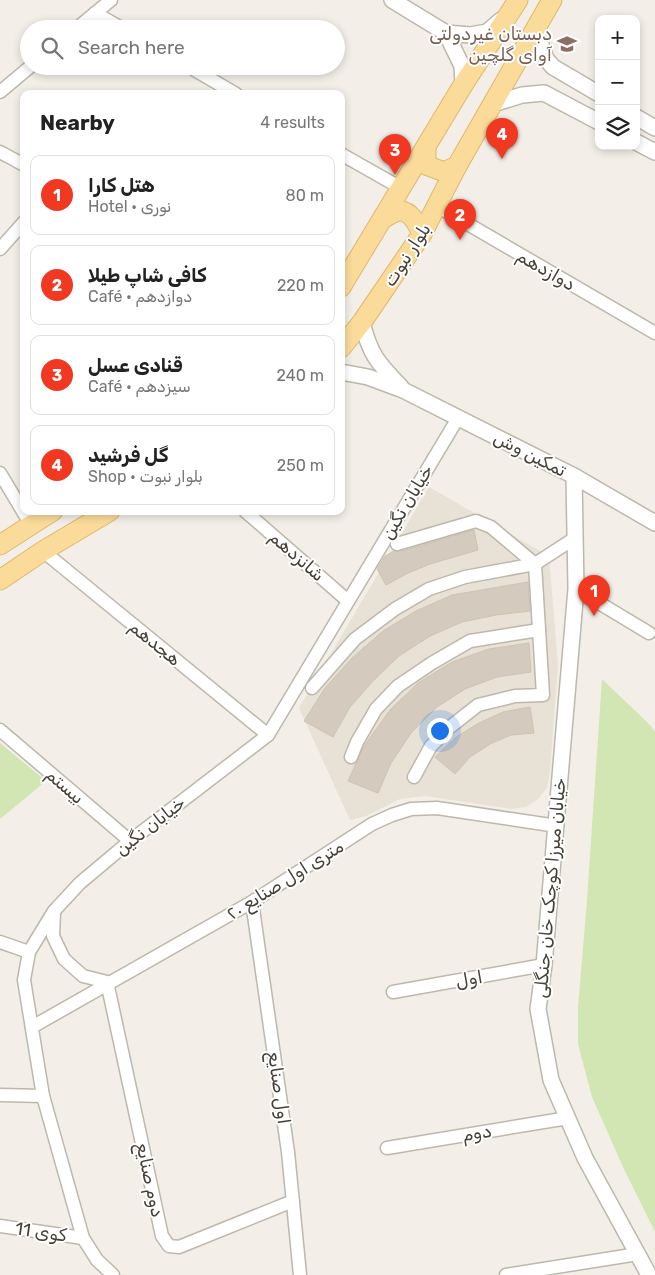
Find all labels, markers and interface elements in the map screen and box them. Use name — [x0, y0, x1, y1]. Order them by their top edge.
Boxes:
map controls — [595, 15, 640, 150]
button: + — [595, 15, 640, 60]
search box — [20, 20, 345, 75]
place label: دبستان غیردولتی آوای گلچین — [429, 23, 553, 66]
school or university icon: دبستان غیردولتی آوای گلچین — [556, 33, 578, 55]
icon: search — [38, 34, 66, 62]
text: Search here — [78, 36, 185, 59]
button: − — [595, 60, 640, 105]
button: layers — [595, 105, 640, 150]
text: Nearby — [40, 110, 115, 135]
text: 4 results — [260, 113, 325, 132]
pin: 4 — [486, 118, 518, 159]
pin: 3 — [379, 134, 411, 175]
text: هتل کارا — [88, 174, 155, 197]
text: 1 — [53, 186, 61, 205]
text: 80 m — [286, 186, 324, 205]
text: Hotel · نوری — [88, 197, 171, 216]
pin: 2 — [444, 199, 476, 240]
street label: بلوار نبوت — [378, 219, 436, 291]
street label: دوازدهم — [512, 245, 579, 296]
text: کافی شاپ طیلا — [88, 264, 207, 287]
text: 2 — [52, 276, 62, 295]
text: 220 m — [277, 276, 324, 295]
text: Café · دوازدهم — [88, 287, 192, 306]
text: قنادی عسل — [88, 354, 183, 377]
text: 3 — [52, 366, 62, 385]
text: 240 m — [277, 366, 324, 385]
text: Café · سیزدهم — [88, 377, 191, 396]
street label: تمکین وش — [490, 426, 570, 482]
text: گل فرشید — [88, 444, 168, 467]
text: 4 — [52, 456, 62, 475]
text: 250 m — [277, 456, 324, 475]
street label: خیابان نگین — [376, 461, 438, 543]
text: Shop · بلوار نبوت — [88, 467, 203, 486]
street label: شانزدهم — [264, 526, 329, 587]
pin: 1 — [578, 575, 610, 616]
street label: هجدهم — [124, 615, 185, 671]
your location — [427, 718, 453, 744]
street label: بیستم — [41, 763, 89, 809]
street label: خیابان میرزا کوچک خان جنگلی — [529, 777, 571, 999]
street label: خیابان نگین — [110, 792, 190, 860]
street label: ۲۰ متری اول صنایع — [222, 835, 349, 927]
street label: اول — [454, 966, 484, 992]
street label: اول صنایع — [261, 1050, 295, 1126]
street label: دوم — [461, 1120, 493, 1146]
street label: دوم صنایع — [129, 1141, 169, 1220]
street label: کوی 11 — [14, 1218, 68, 1246]

